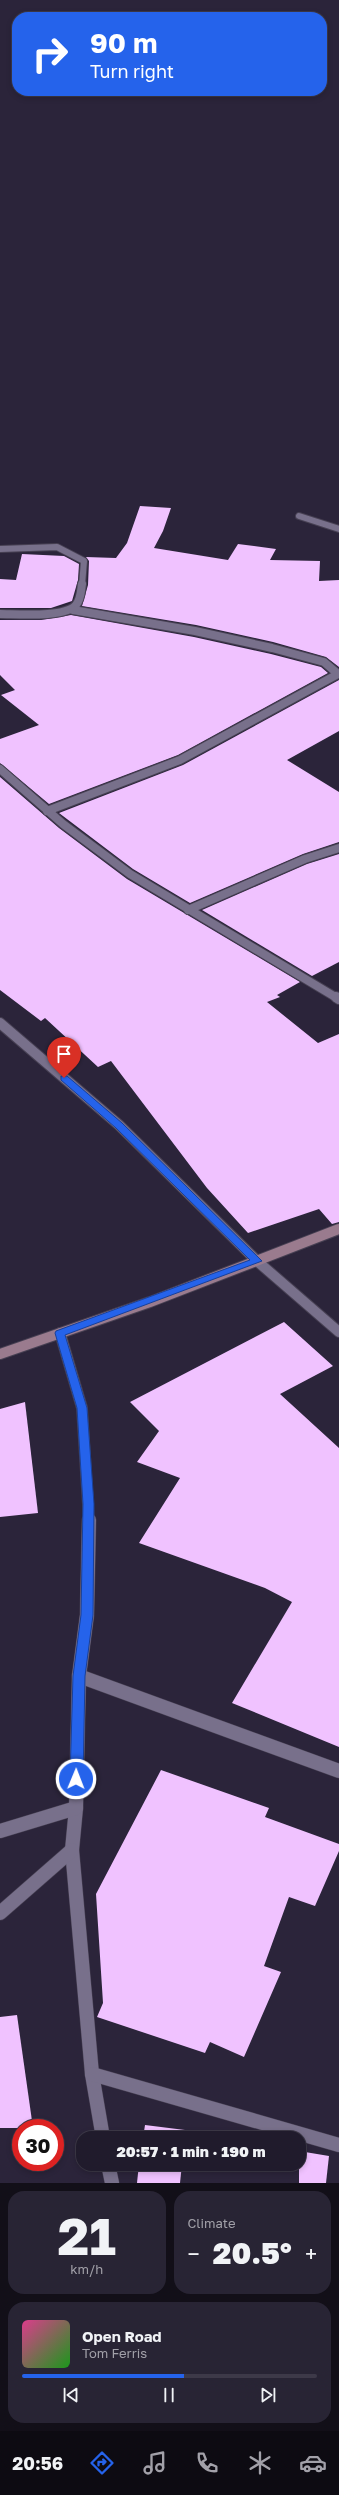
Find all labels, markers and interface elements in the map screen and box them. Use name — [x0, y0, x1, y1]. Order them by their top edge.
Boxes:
text: 90 m — [90, 26, 157, 59]
icon: right — [24, 28, 76, 80]
text: Turn right — [90, 60, 174, 82]
pin — [47, 1037, 81, 1078]
icon: arrive — [53, 1043, 75, 1065]
position arrow — [55, 1758, 97, 1800]
speed limit sign: 30 — [12, 2119, 64, 2171]
text: 20:57 · 1 min · 190 m — [116, 2142, 266, 2160]
text: 21 — [57, 2204, 116, 2266]
text: Climate — [188, 2215, 235, 2231]
text: 20.5° — [213, 2235, 292, 2271]
text: − — [188, 2240, 200, 2267]
text: + — [305, 2240, 317, 2267]
text: km/h — [70, 2261, 103, 2277]
text: Open Road — [82, 2327, 162, 2345]
text: Tom Ferris — [82, 2345, 147, 2361]
icon: previous — [60, 2384, 82, 2406]
icon: pause — [158, 2384, 180, 2406]
icon: next — [257, 2384, 279, 2406]
icon: directions — [88, 2449, 116, 2477]
icon: music — [141, 2449, 169, 2477]
icon: phone — [193, 2449, 221, 2477]
icon: climate — [246, 2449, 274, 2477]
icon: car — [299, 2449, 327, 2477]
text: 20:56 — [12, 2452, 63, 2474]

